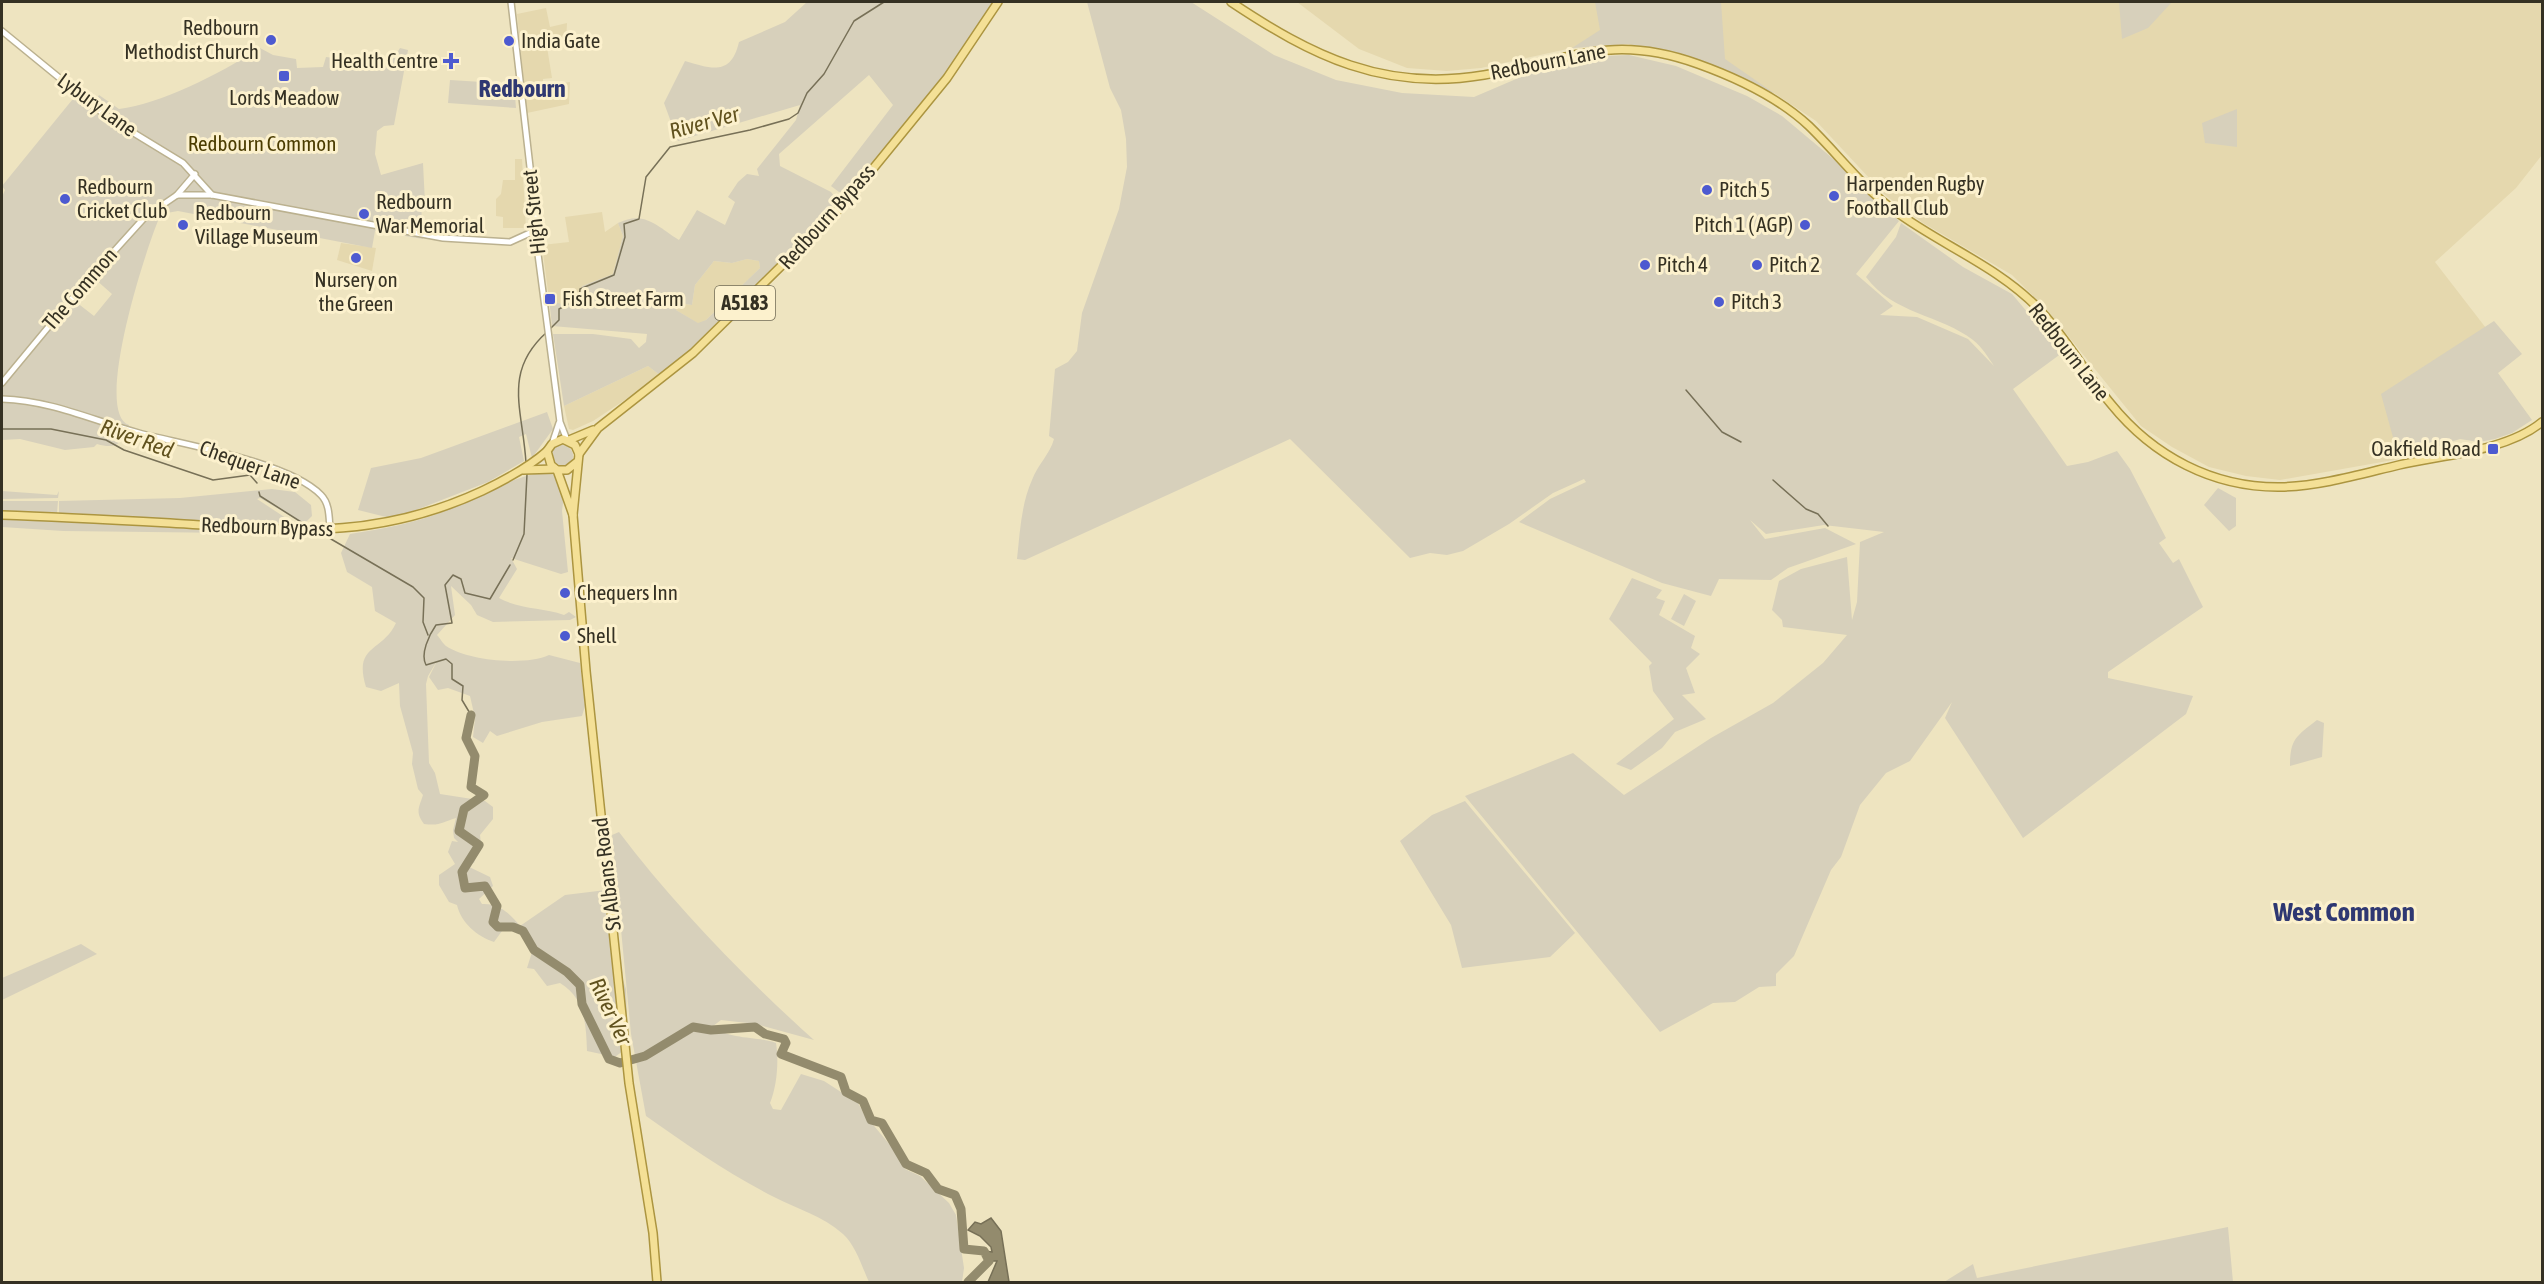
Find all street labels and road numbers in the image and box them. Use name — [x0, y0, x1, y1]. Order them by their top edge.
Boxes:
street label: Redbourn Lane — [1488, 38, 1607, 84]
street label: Lybury Lane — [53, 68, 142, 141]
street label: Redbourn Bypass — [773, 159, 879, 274]
street label: High Street — [517, 168, 549, 256]
street label: The Common — [37, 242, 121, 334]
road number: A5183 — [715, 286, 775, 320]
street label: Redbourn Lane — [2024, 298, 2115, 405]
street label: Chequer Lane — [197, 435, 304, 493]
street label: Redbourn Bypass — [201, 512, 334, 540]
street label: St Albans Road — [587, 816, 625, 932]

